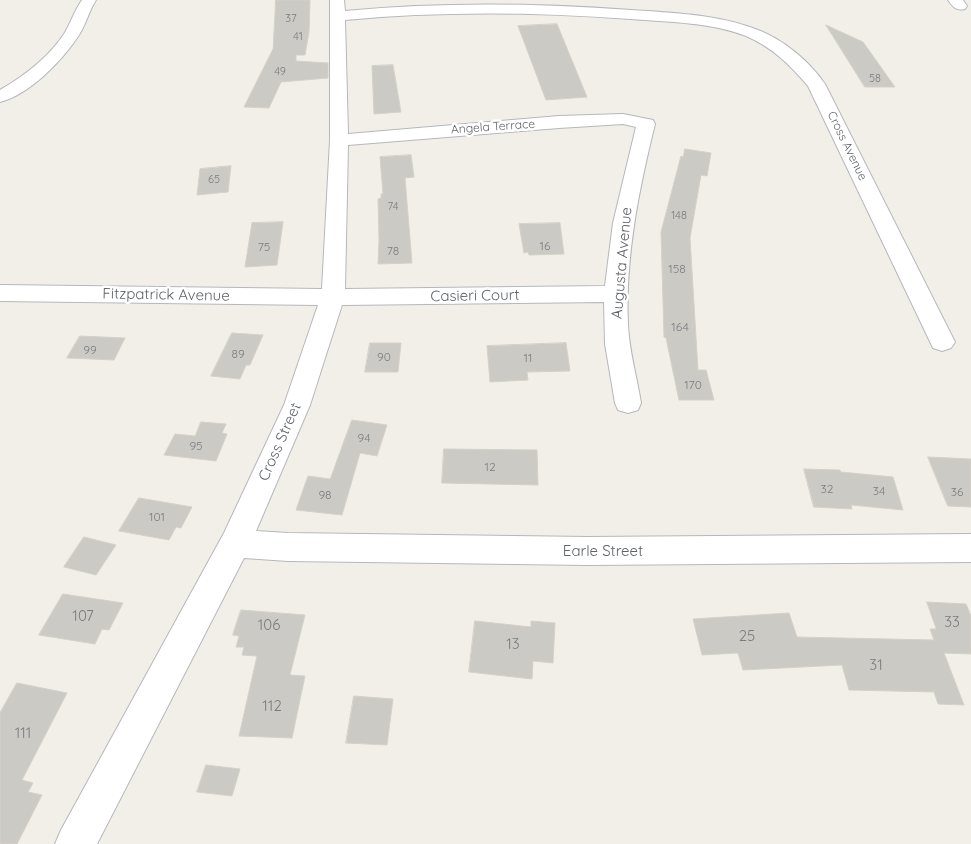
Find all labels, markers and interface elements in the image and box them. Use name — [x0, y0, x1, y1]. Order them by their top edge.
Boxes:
house number: 37 — [285, 12, 297, 26]
house number: 41 — [293, 30, 303, 44]
house number: 49 — [274, 65, 286, 79]
house number: 58 — [869, 72, 881, 86]
street label: Cross Avenue — [824, 109, 870, 183]
street label: Angela Terrace — [451, 117, 535, 137]
house number: 65 — [208, 173, 220, 187]
house number: 74 — [388, 200, 398, 214]
street label: Augusta Avenue — [608, 206, 636, 320]
house number: 148 — [671, 209, 687, 223]
house number: 16 — [540, 239, 550, 253]
house number: 75 — [258, 240, 270, 254]
house number: 78 — [387, 244, 399, 258]
house number: 158 — [668, 262, 686, 276]
street label: Fitzpatrick Avenue — [102, 285, 230, 305]
street label: Casieri Court — [430, 286, 520, 306]
house number: 164 — [671, 320, 689, 334]
house number: 99 — [83, 343, 97, 357]
house number: 89 — [231, 347, 245, 361]
house number: 90 — [377, 350, 391, 364]
house number: 11 — [524, 351, 532, 365]
house number: 170 — [684, 378, 702, 392]
street label: Cross Street — [255, 400, 305, 484]
house number: 94 — [357, 431, 371, 445]
house number: 95 — [189, 439, 203, 453]
house number: 12 — [484, 460, 496, 474]
house number: 32 — [821, 482, 833, 496]
house number: 34 — [873, 484, 885, 498]
house number: 36 — [951, 485, 963, 499]
house number: 98 — [318, 488, 332, 502]
house number: 101 — [149, 510, 165, 524]
street label: Earle Street — [563, 542, 643, 560]
house number: 107 — [72, 607, 94, 625]
house number: 33 — [944, 613, 960, 631]
house number: 106 — [258, 616, 280, 634]
house number: 25 — [739, 627, 755, 645]
house number: 13 — [506, 635, 520, 653]
house number: 31 — [869, 656, 883, 674]
house number: 112 — [262, 697, 282, 715]
house number: 111 — [15, 724, 31, 742]

